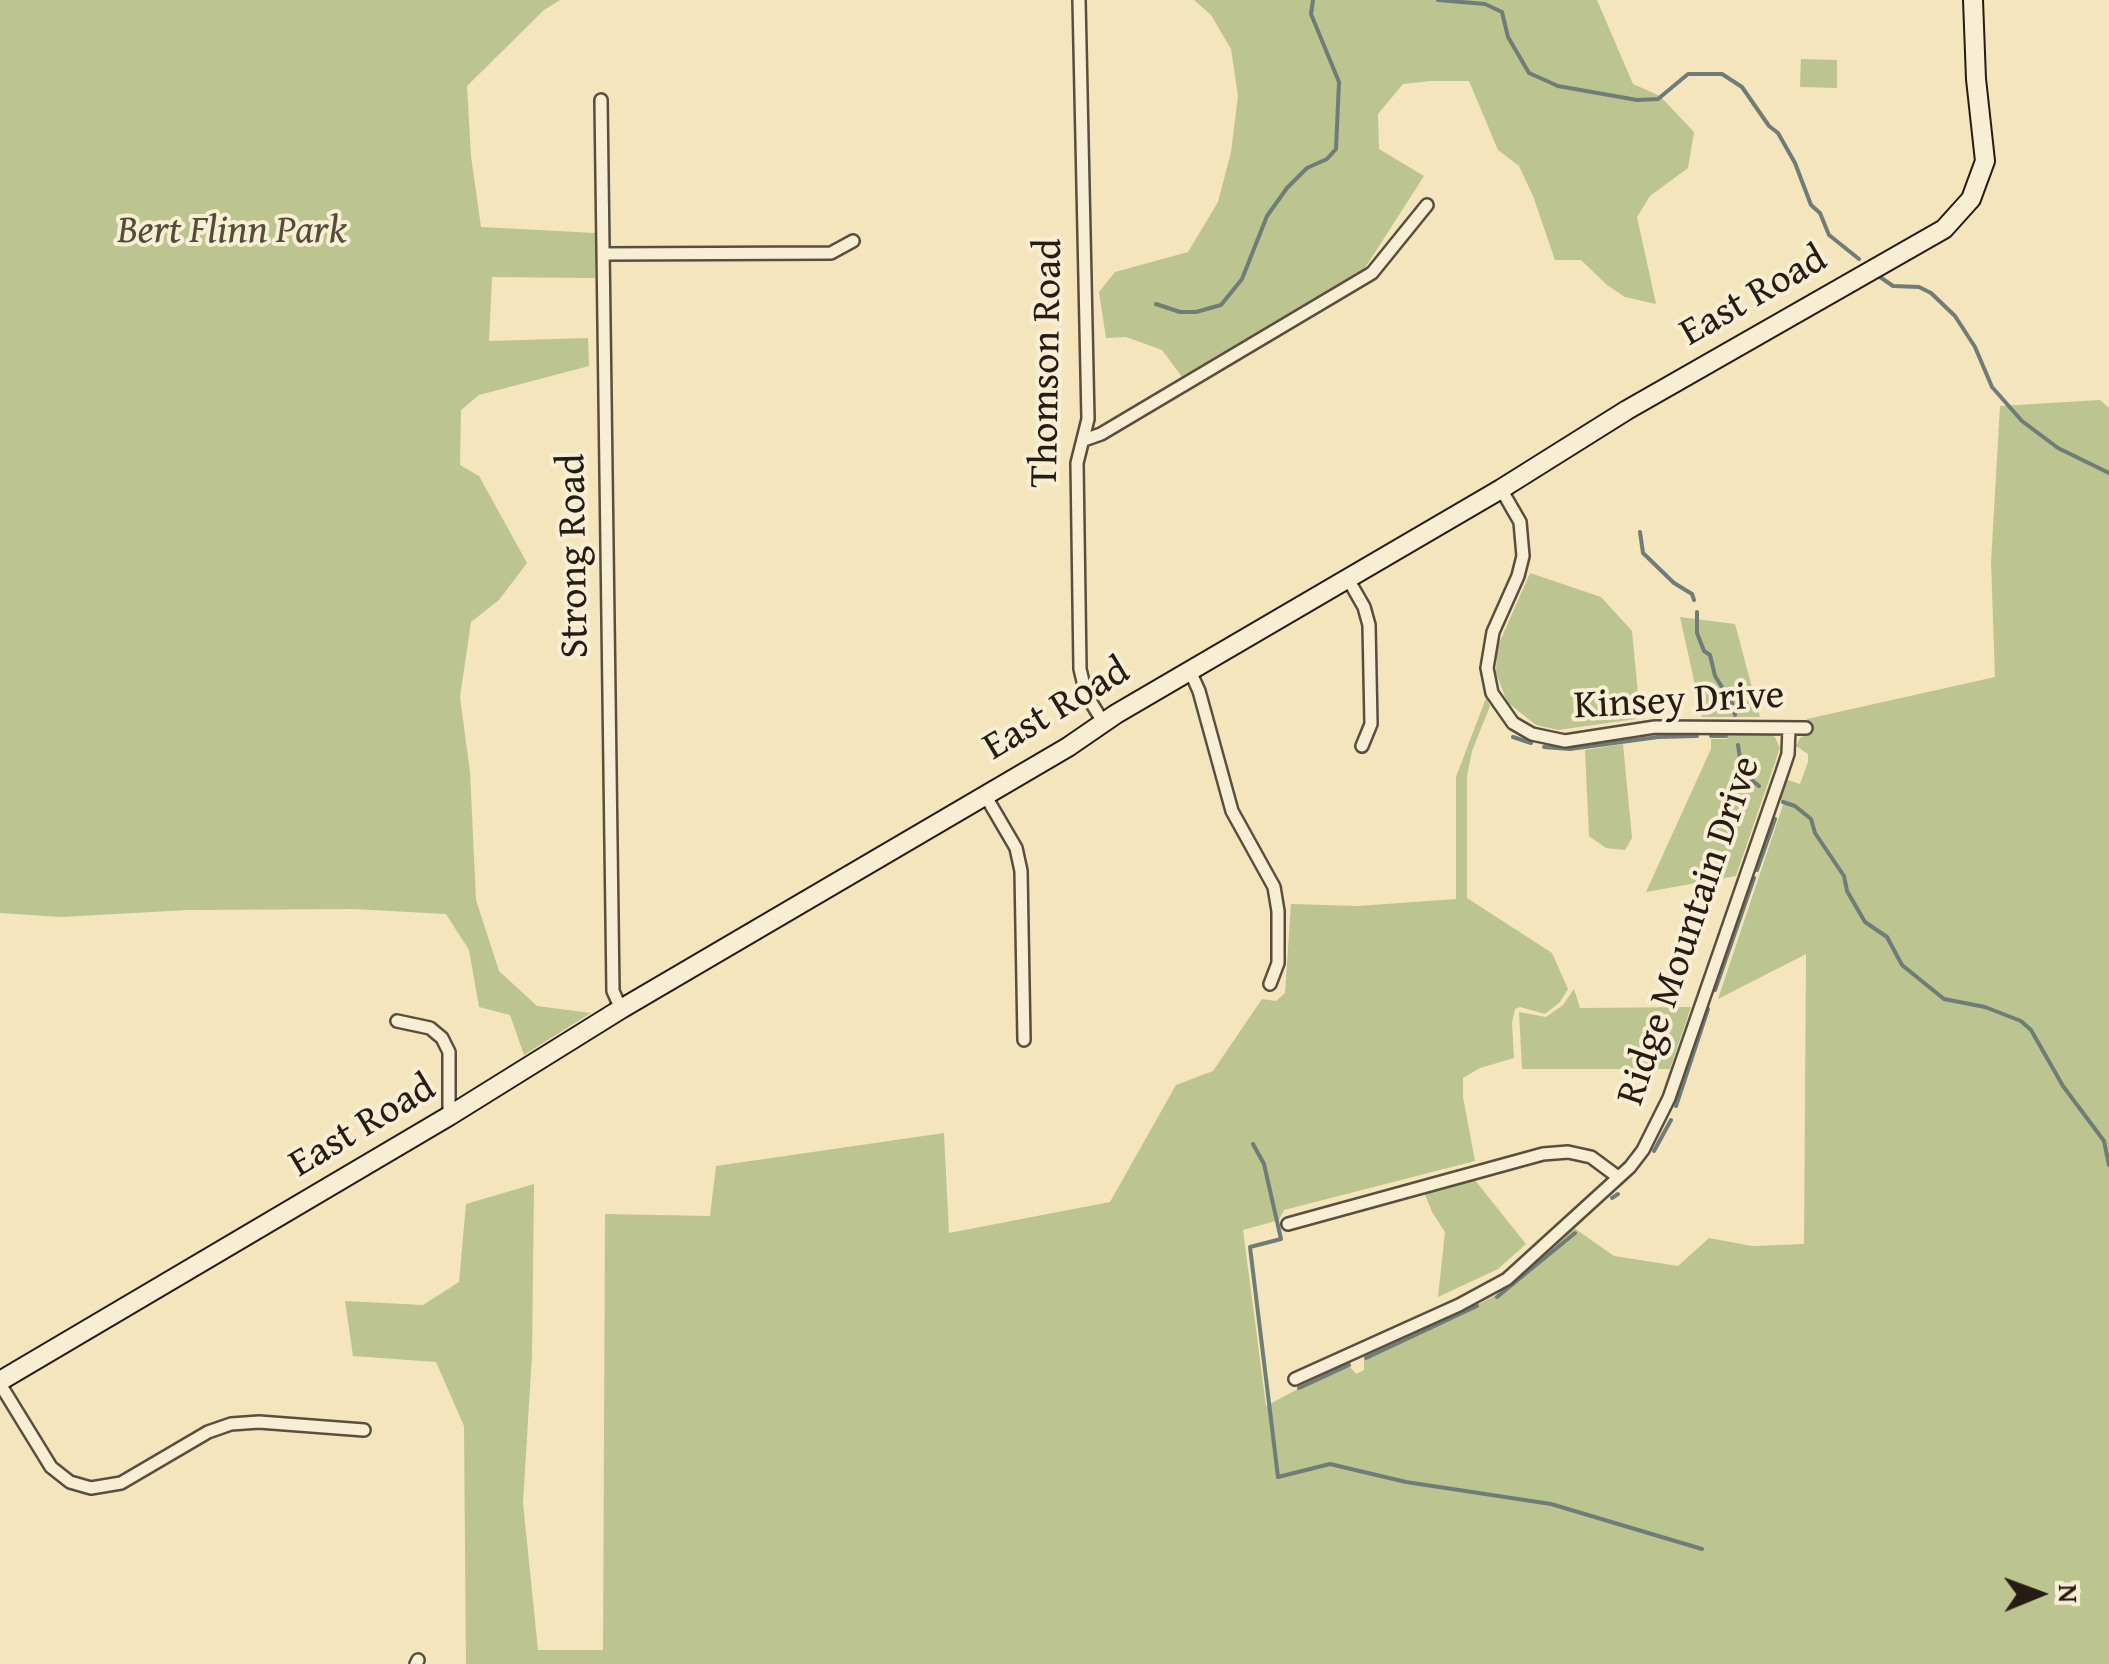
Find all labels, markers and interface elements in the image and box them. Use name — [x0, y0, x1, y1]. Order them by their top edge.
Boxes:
park label: Bert Flinn Park — [117, 208, 347, 256]
street label: East Road — [1672, 236, 1836, 358]
street label: Thomson Road — [1022, 238, 1074, 488]
street label: Strong Road — [549, 453, 601, 659]
street label: East Road — [975, 648, 1139, 772]
street label: Kinsey Drive — [1573, 673, 1785, 731]
street label: Ridge Mountain Drive — [1608, 750, 1772, 1112]
street label: East Road — [281, 1065, 445, 1189]
north arrow — [1989, 1544, 2089, 1644]
text: N — [2049, 1584, 2090, 1603]

